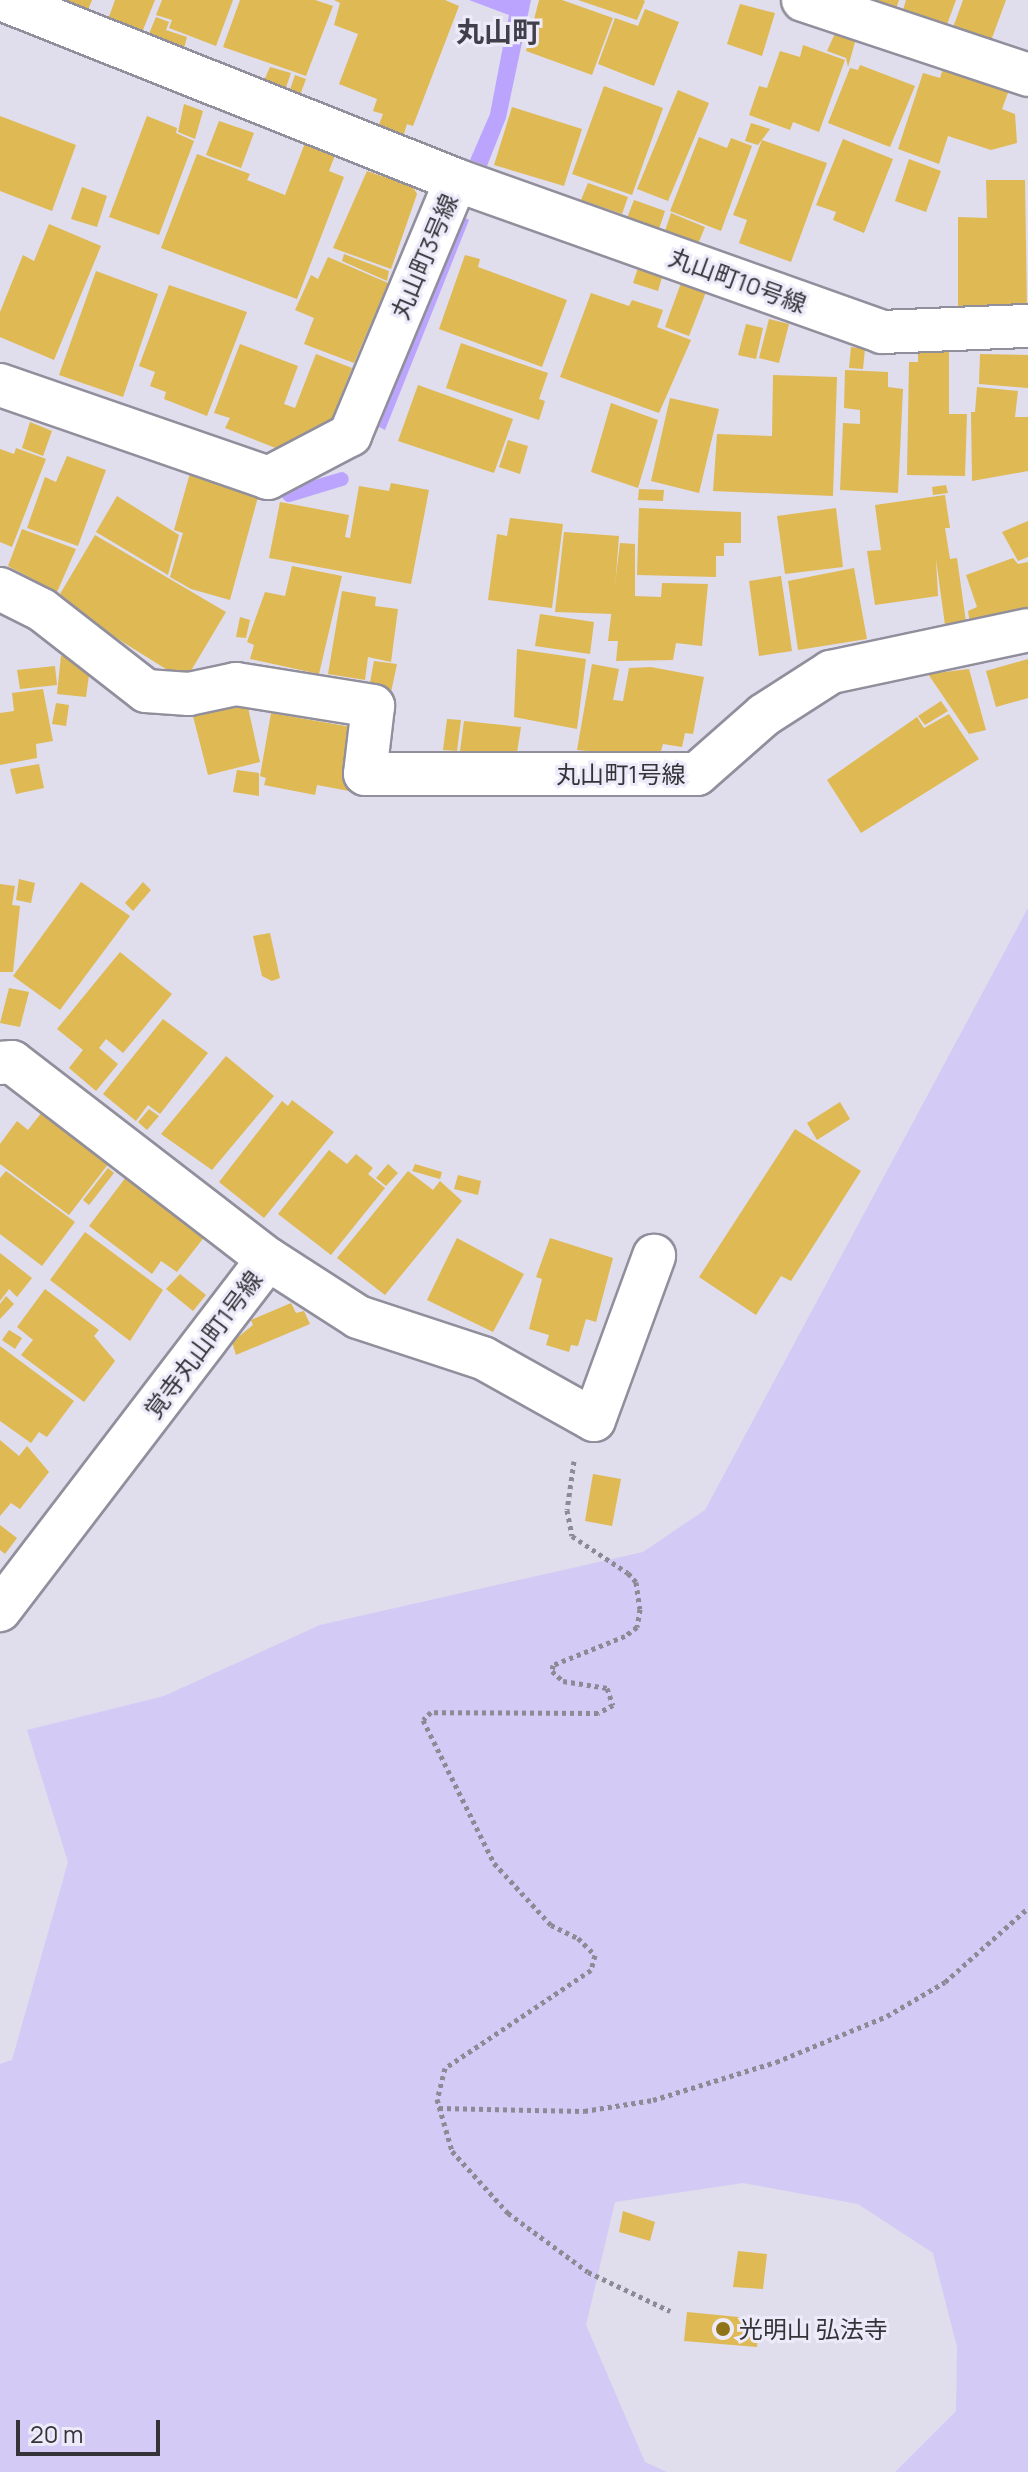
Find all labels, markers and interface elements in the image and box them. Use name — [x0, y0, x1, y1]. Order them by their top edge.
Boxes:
district label: 丸山町 — [456, 14, 540, 48]
street label: 丸山町3号線 — [385, 189, 463, 323]
street label: 丸山町10号線 — [665, 242, 811, 318]
street label: 丸山町1号線 — [556, 760, 686, 788]
street label: 覚寺丸山町1号線 — [138, 1265, 268, 1423]
place label: 光明山 弘法寺 — [739, 2315, 888, 2343]
marker: 光明山 弘法寺 — [714, 2320, 732, 2338]
scale bar — [20, 2404, 164, 2454]
text: 20 m — [30, 2417, 83, 2450]

